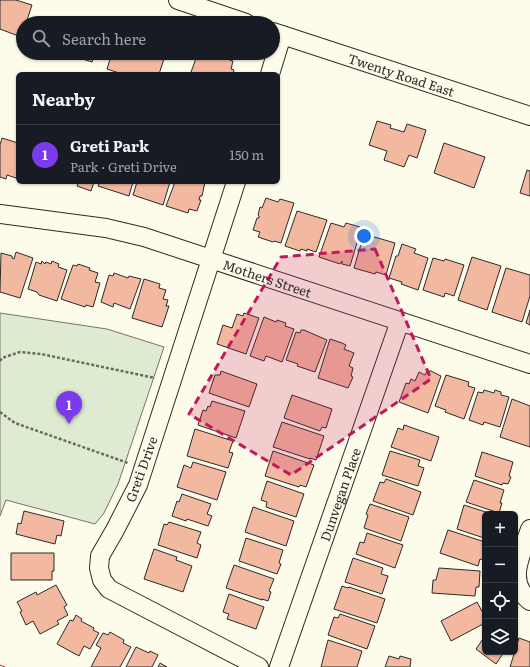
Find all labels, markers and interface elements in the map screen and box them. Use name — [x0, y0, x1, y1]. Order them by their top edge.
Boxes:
search box — [16, 16, 280, 60]
icon: search — [30, 27, 52, 49]
text: Search here — [62, 27, 146, 50]
street label: Twenty Road East — [346, 48, 458, 100]
text: Nearby — [32, 86, 95, 111]
text: Greti Park — [70, 134, 149, 157]
text: 1 — [42, 145, 48, 164]
text: 150 m — [229, 145, 264, 164]
text: Park · Greti Drive — [70, 157, 177, 176]
your location — [354, 226, 374, 246]
street label: Mothers Street — [221, 254, 315, 301]
pin: 1 — [56, 391, 82, 424]
street label: Greti Drive — [120, 433, 162, 505]
street label: Dunvegan Place — [314, 445, 365, 544]
map controls — [482, 511, 518, 655]
button: + — [482, 511, 518, 547]
button: − — [482, 547, 518, 583]
button: locate — [482, 583, 518, 619]
button: layers — [482, 619, 518, 655]

